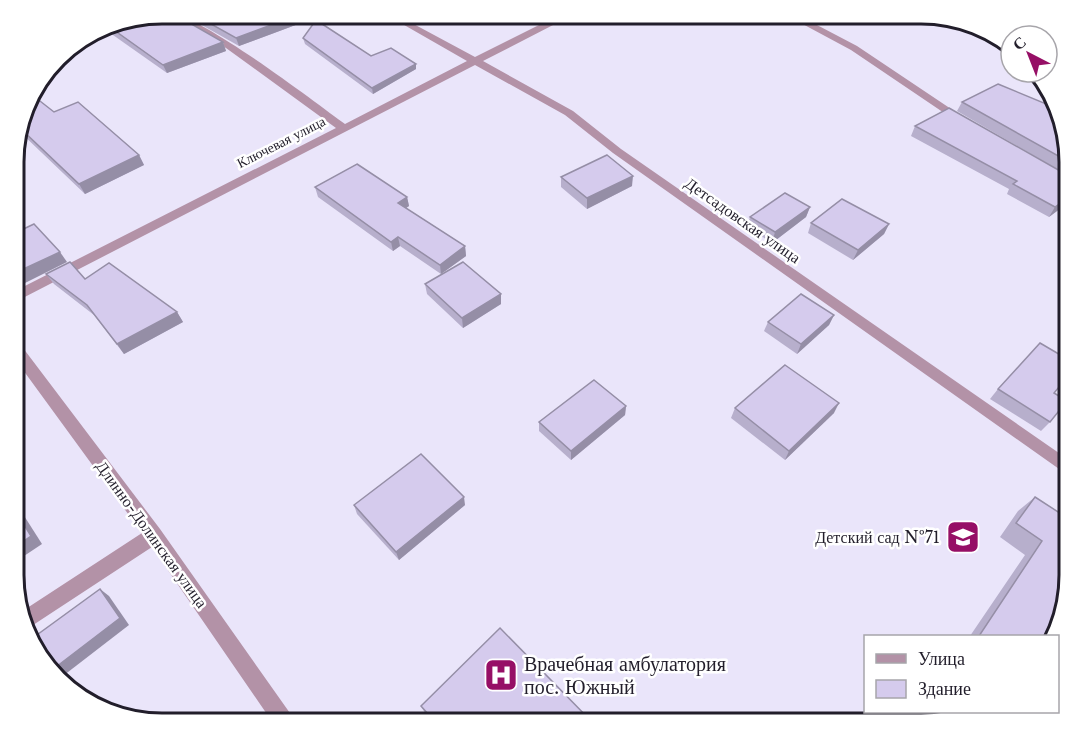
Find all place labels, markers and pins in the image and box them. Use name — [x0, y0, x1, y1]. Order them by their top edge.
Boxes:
school or university icon: Детский сад №71 — [945, 519, 981, 555]
place label: Детский сад №71 — [815, 527, 940, 547]
place label: Врачебная амбулатория пос. Южный — [524, 652, 726, 699]
hospital icon: Врачебная амбулатория пос. Южный — [483, 657, 519, 693]

